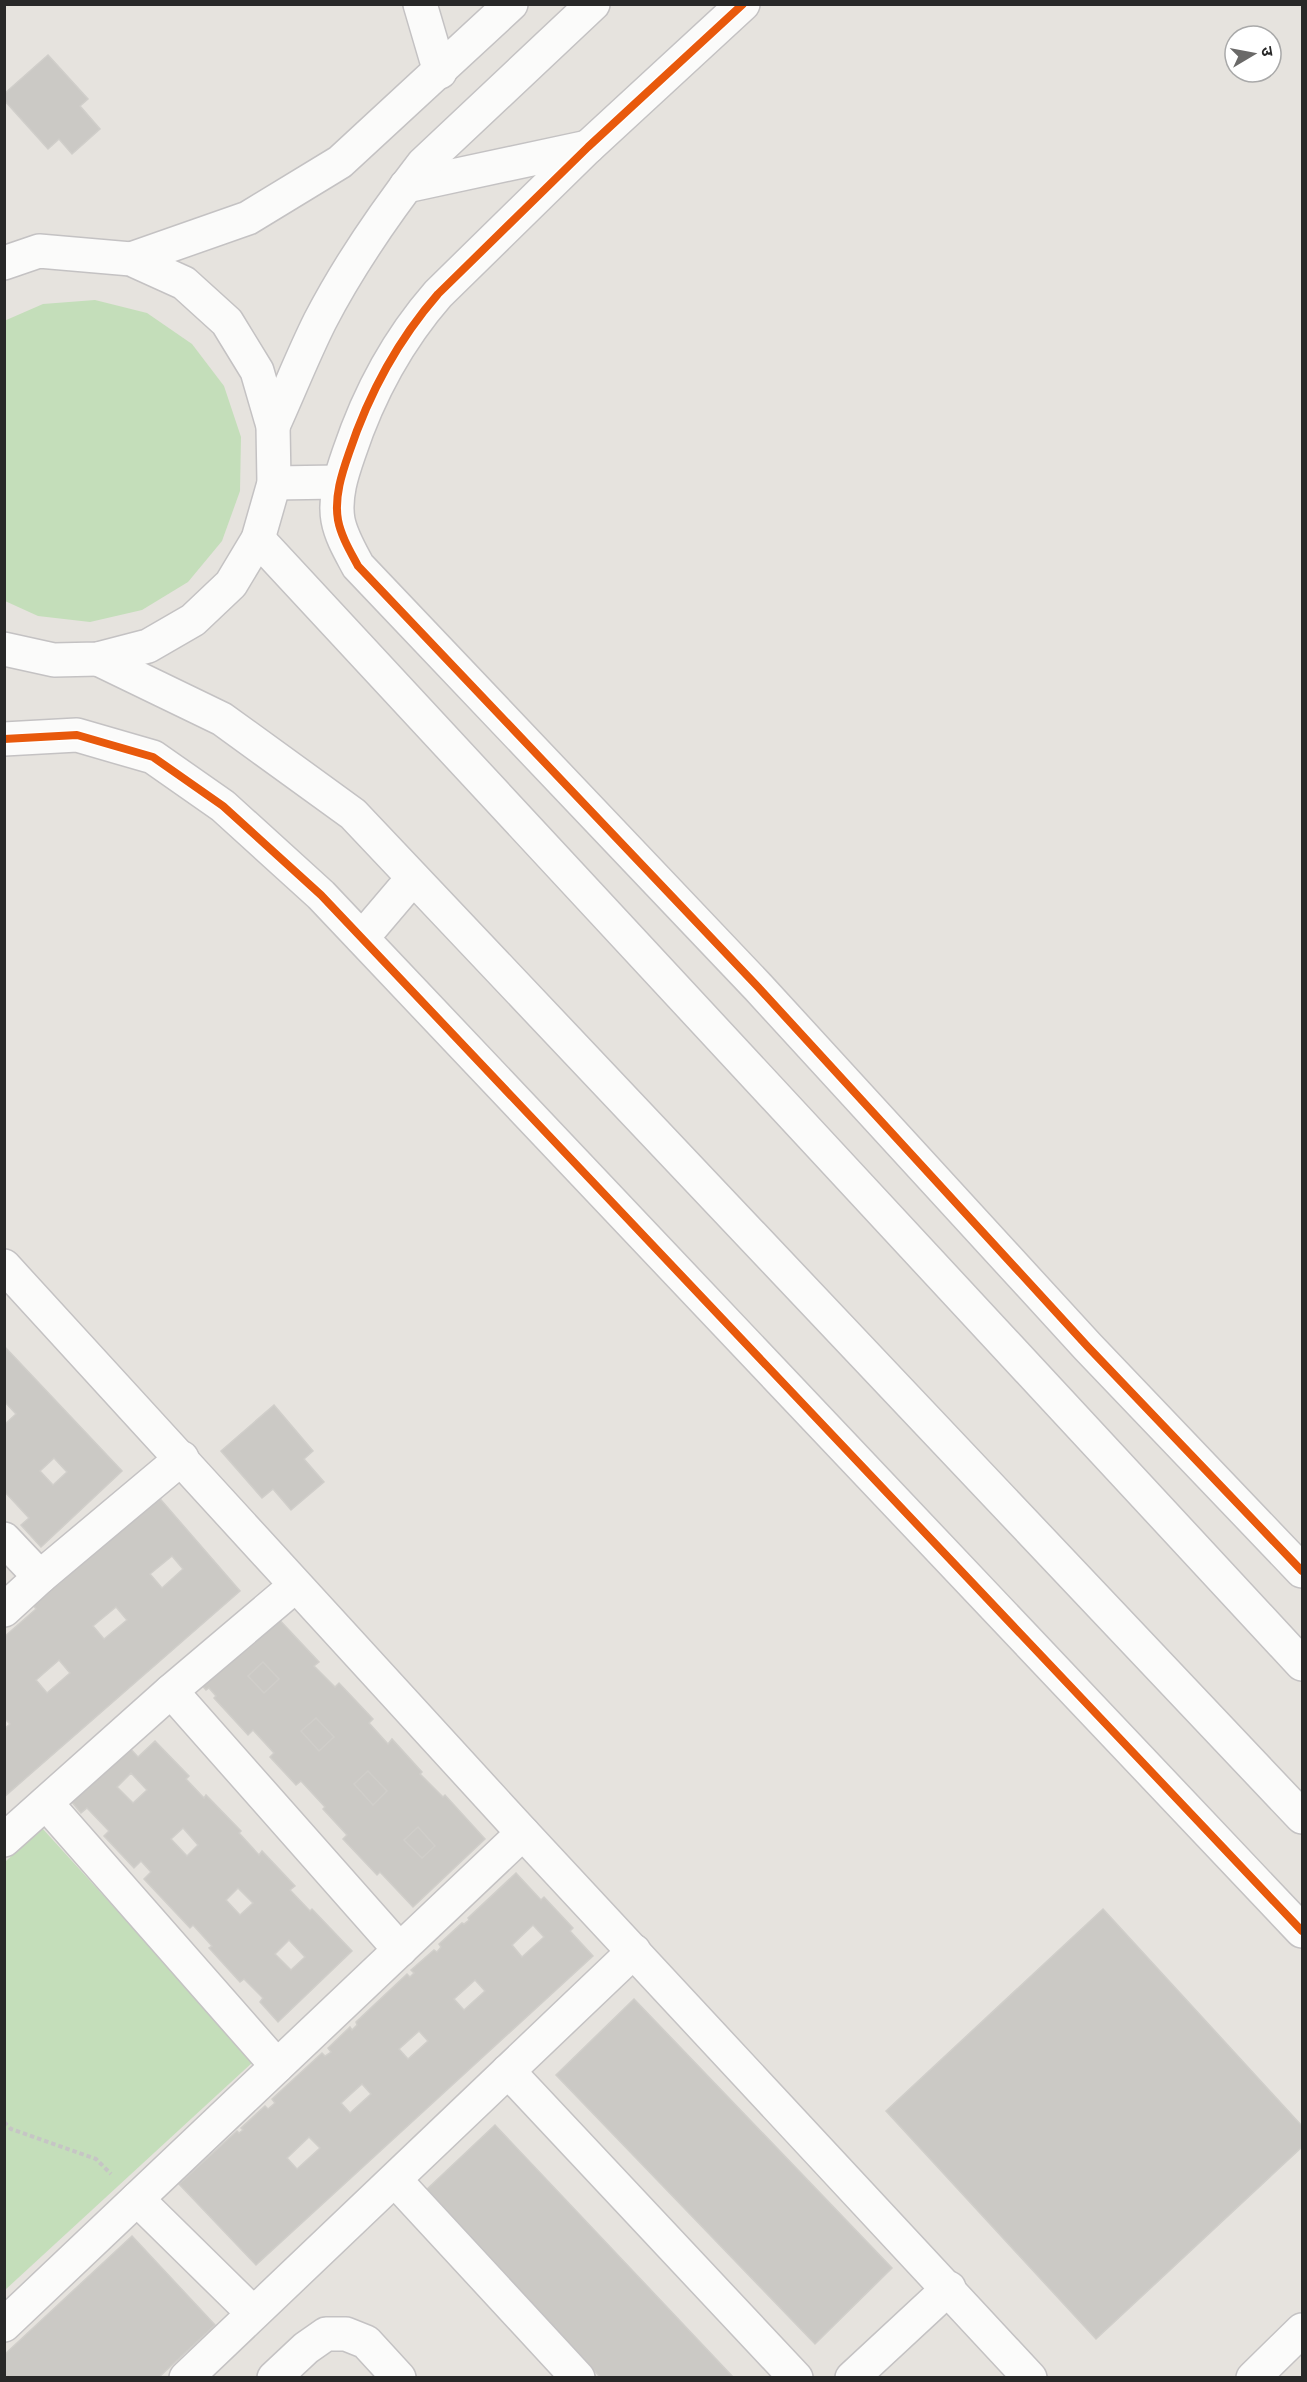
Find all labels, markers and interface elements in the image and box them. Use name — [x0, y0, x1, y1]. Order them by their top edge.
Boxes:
north arrow — [1223, 24, 1283, 84]
text: उ — [1257, 45, 1278, 58]

